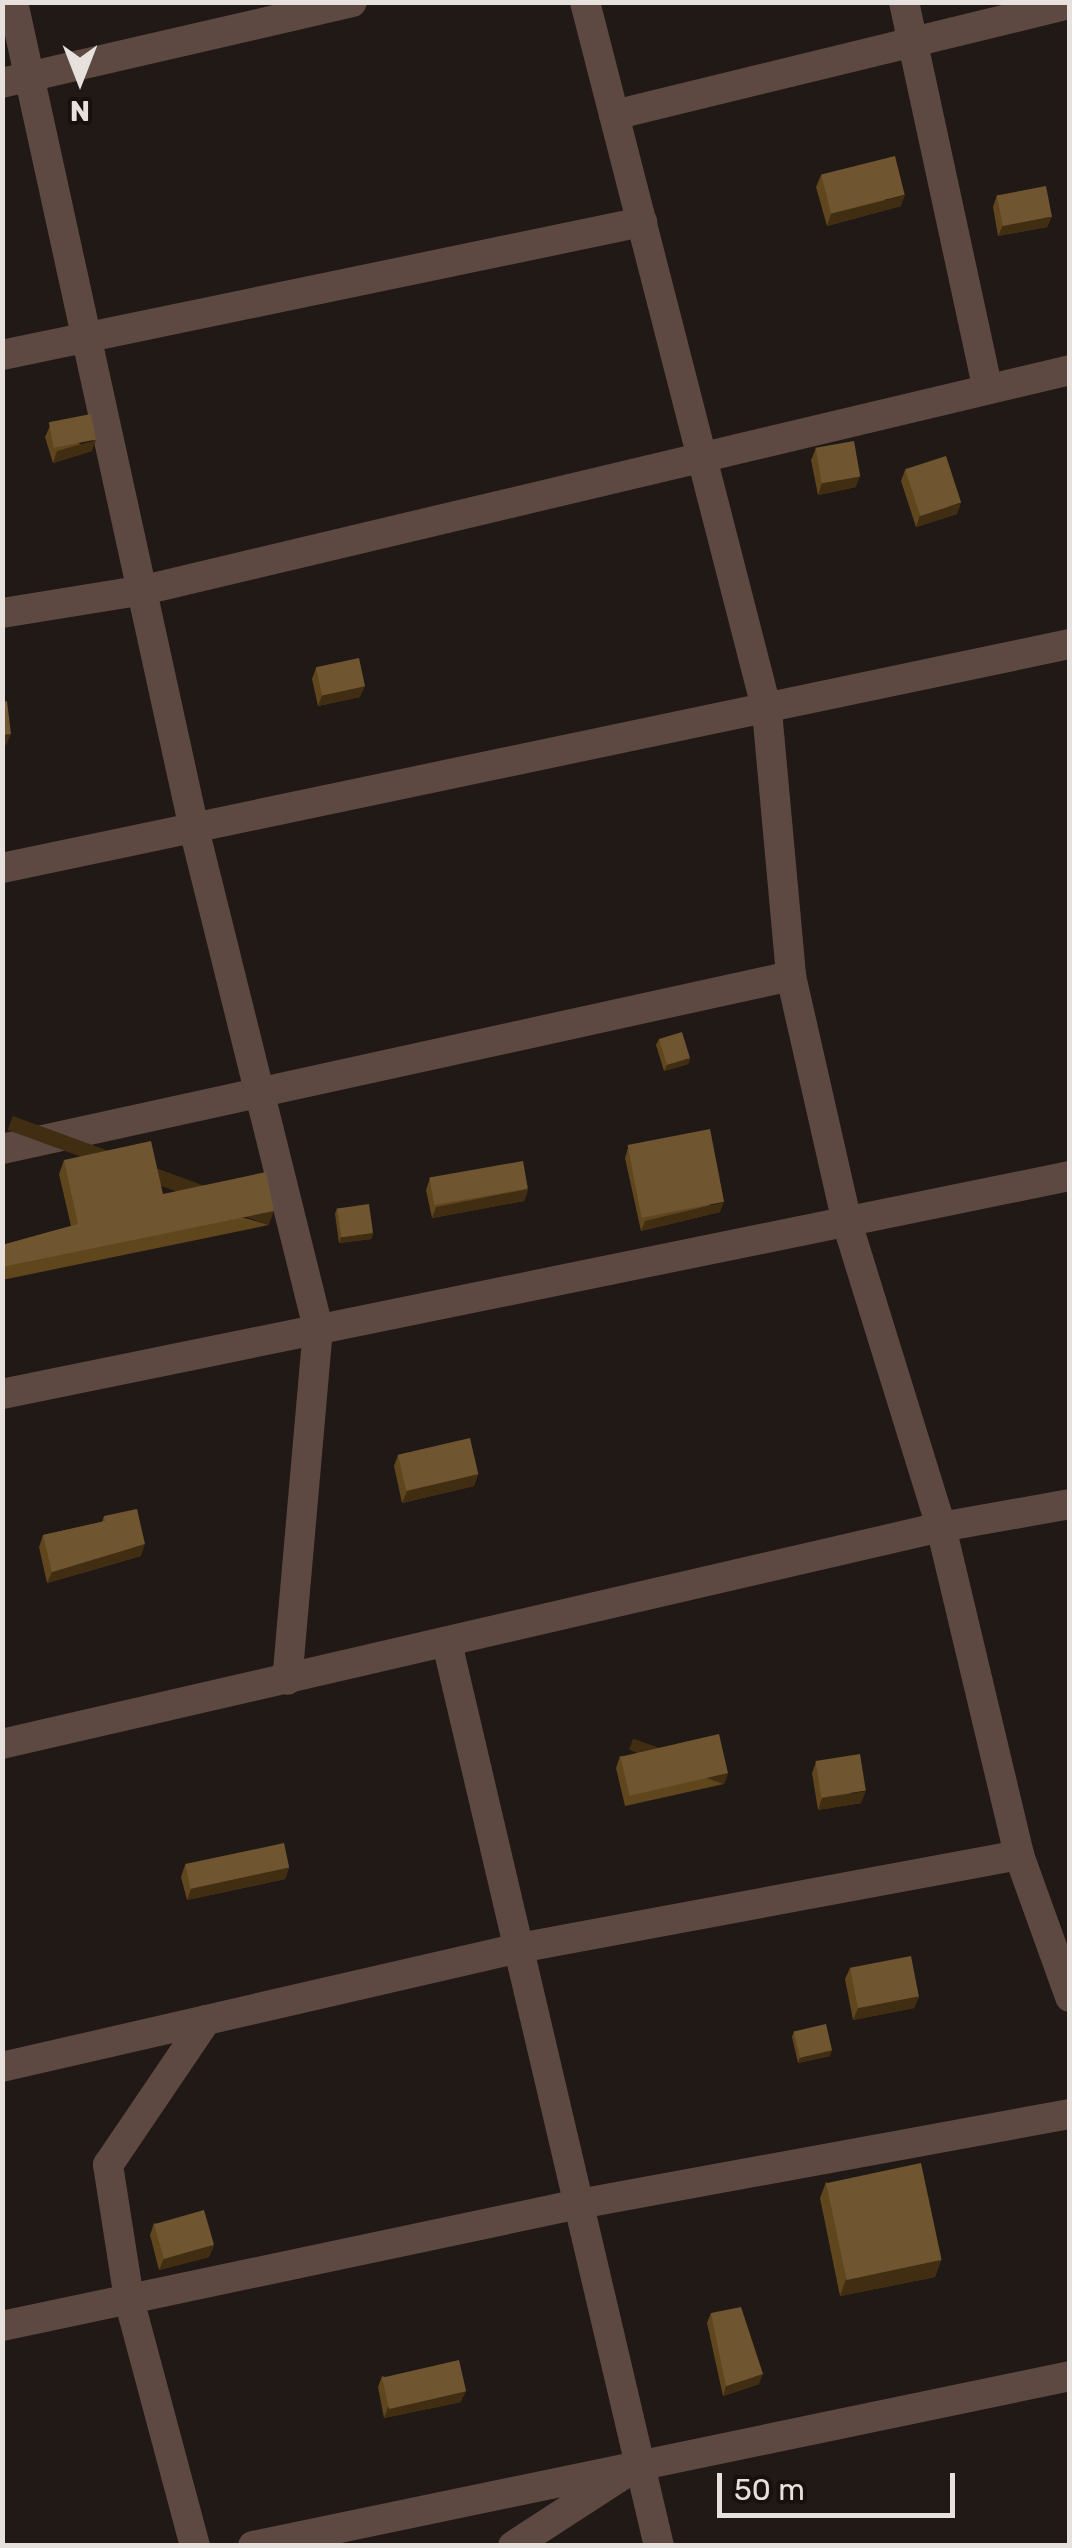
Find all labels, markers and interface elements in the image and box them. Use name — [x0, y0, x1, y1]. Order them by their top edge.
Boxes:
north arrow — [30, 30, 130, 130]
text: N — [70, 94, 90, 127]
scale bar — [722, 2453, 960, 2515]
text: 50 m — [734, 2472, 805, 2508]

